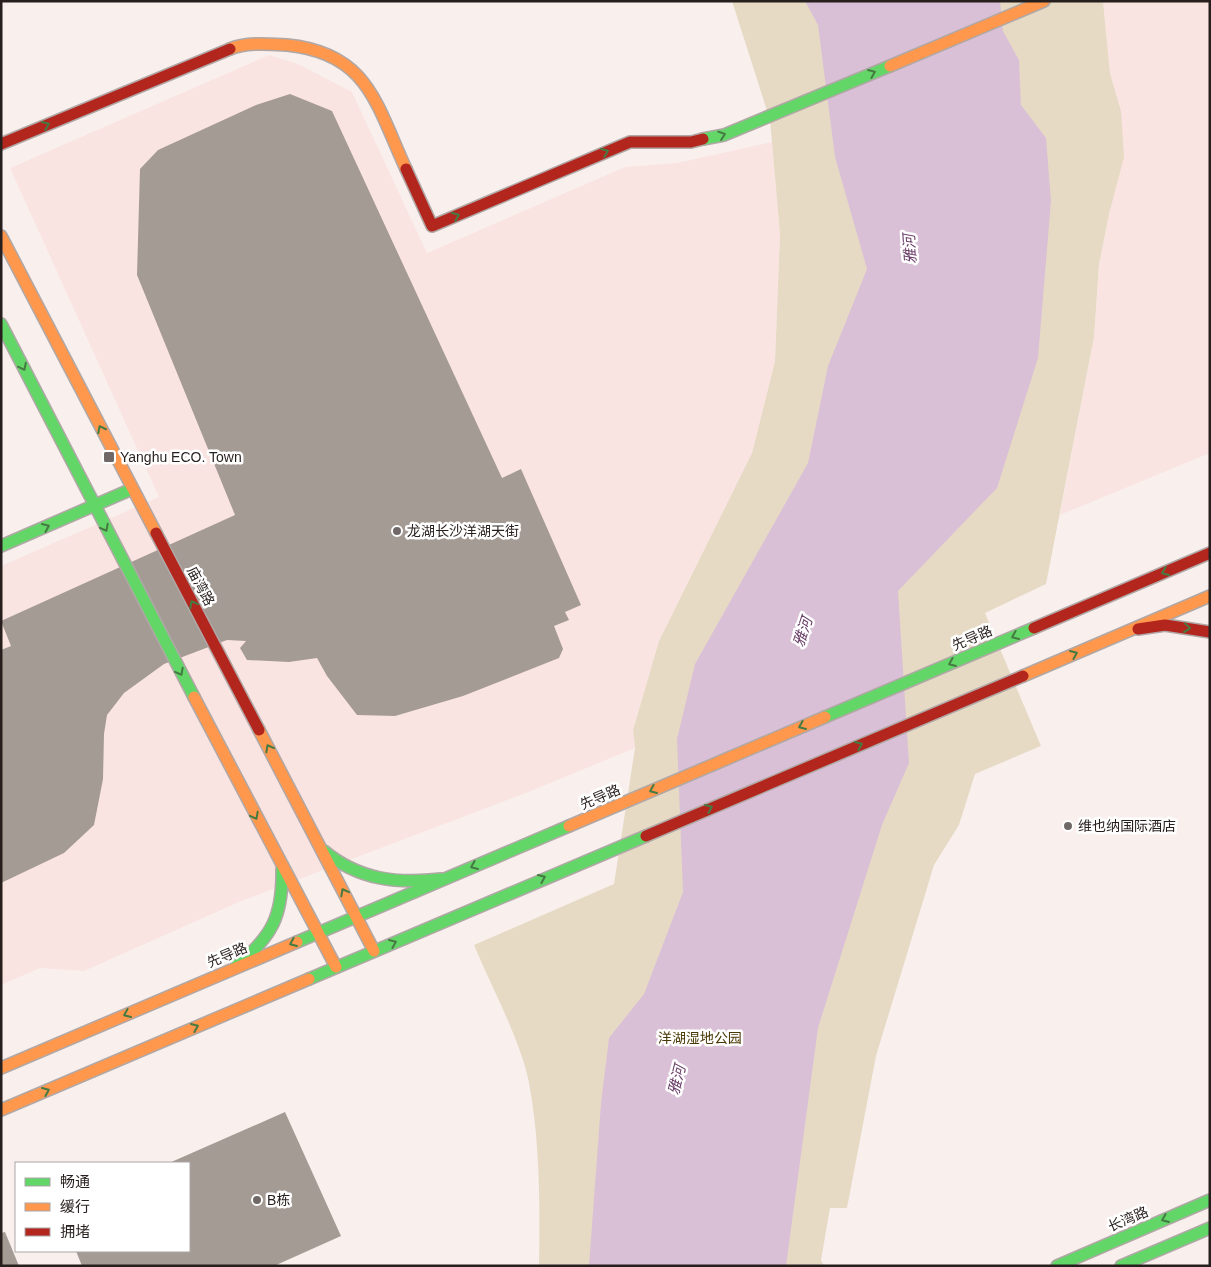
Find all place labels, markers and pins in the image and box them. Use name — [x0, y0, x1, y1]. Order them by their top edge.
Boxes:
place label: Yanghu ECO. Town — [120, 449, 242, 465]
marker: Yanghu ECO. Town — [102, 450, 116, 464]
place label: 龙湖长沙洋湖天街 — [407, 523, 519, 539]
marker: 龙湖长沙洋湖天街 — [391, 525, 403, 537]
place label: 维也纳国际酒店 — [1078, 818, 1176, 834]
marker: 维也纳国际酒店 — [1062, 820, 1074, 832]
place label: B栋 — [267, 1192, 290, 1208]
marker: B栋 — [251, 1194, 263, 1206]

